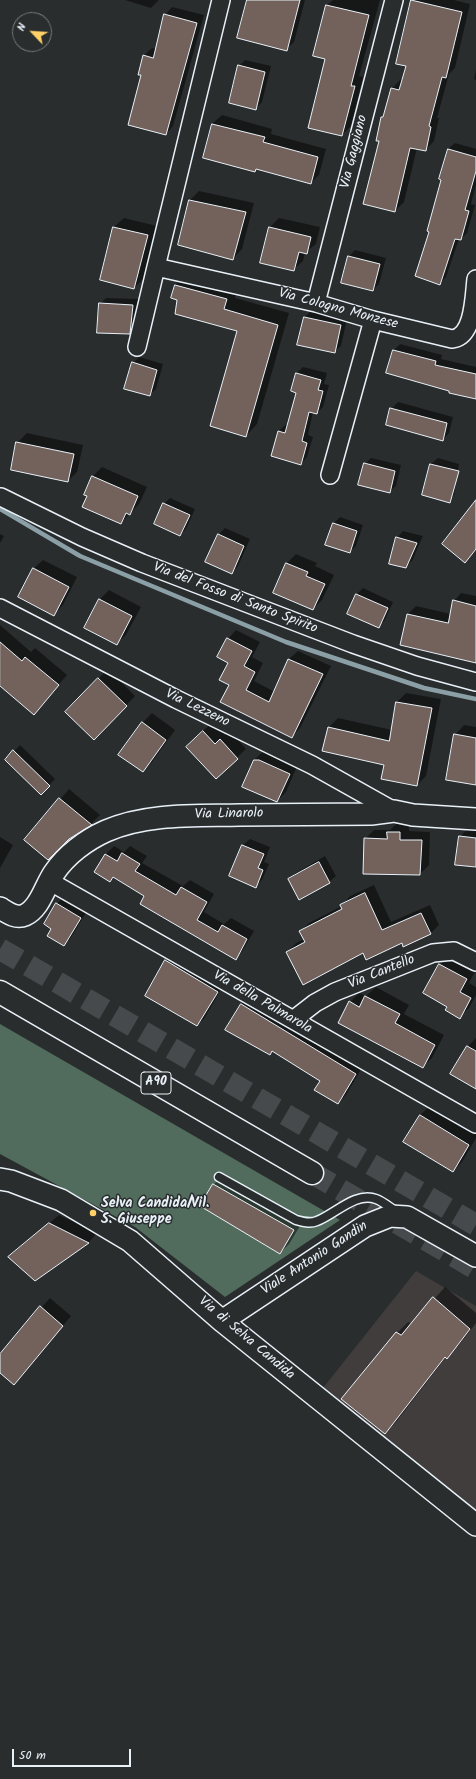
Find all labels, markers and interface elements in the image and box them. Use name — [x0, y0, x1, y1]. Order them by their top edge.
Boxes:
north arrow — [12, 12, 52, 52]
text: N — [12, 20, 32, 34]
street label: Via Gaggiano — [338, 114, 372, 190]
street label: Via Cologno Monzese — [276, 286, 400, 334]
street label: Via del Fosso di Santo Spirito — [150, 560, 320, 638]
street label: Via Lezzeno — [162, 686, 232, 732]
street label: Via Linarolo — [195, 806, 263, 824]
street label: Via Cantello — [346, 952, 418, 994]
street label: Via della Palmarola — [209, 968, 315, 1038]
road number: A90 — [141, 1072, 171, 1094]
place label: Selva Candida/Vil. S. Giuseppe — [101, 1197, 209, 1230]
marker: Selva Candida/Vil. S. Giuseppe — [88, 1208, 98, 1218]
street label: Viale Antonio Gandin — [259, 1218, 371, 1300]
street label: Via di Selva Candida — [194, 1294, 298, 1384]
scale bar — [14, 1741, 133, 1767]
text: 50 m — [19, 1746, 46, 1765]

